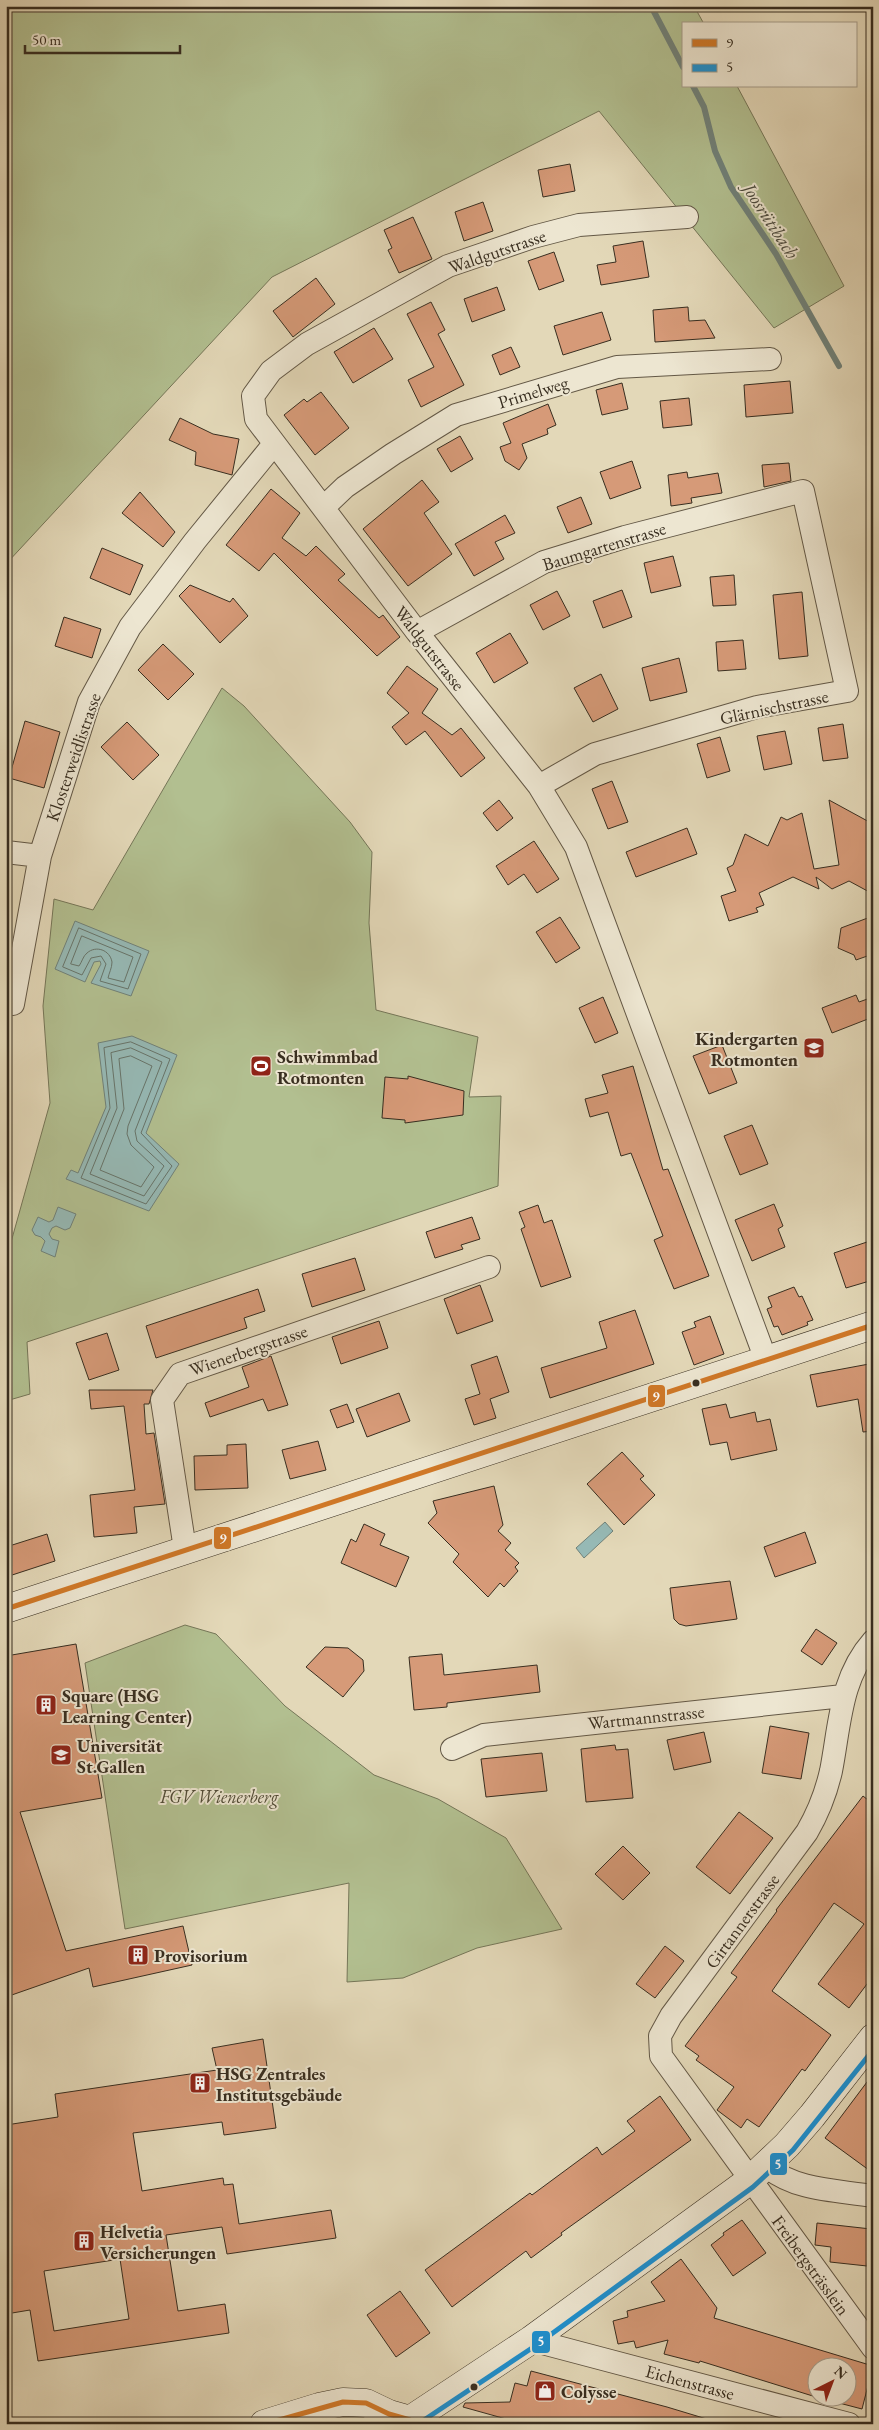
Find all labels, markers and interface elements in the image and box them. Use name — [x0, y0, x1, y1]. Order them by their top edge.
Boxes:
scale bar — [25, 22, 180, 54]
legend — [682, 22, 856, 88]
text: 50 m — [32, 30, 61, 49]
text: 9 — [726, 33, 733, 52]
text: 5 — [726, 57, 733, 76]
water label: Joosrütibach — [735, 175, 805, 264]
street label: Waldgutstrasse — [445, 224, 549, 278]
street label: Primelweg — [495, 370, 571, 414]
street label: Baumgartenstrasse — [540, 516, 668, 576]
street label: Waldgutstrasse — [390, 601, 470, 695]
street label: Glärnischstrasse — [718, 684, 830, 730]
street label: Klosterweidlistrasse — [40, 690, 106, 824]
place label: Kindergarten Rotmonten — [695, 1027, 798, 1071]
school or university icon: Kindergarten Rotmonten — [802, 1036, 826, 1060]
place label: Schwimmbad Rotmonten — [277, 1045, 378, 1089]
sports icon: Schwimmbad Rotmonten — [249, 1054, 273, 1078]
street label: Wienerbergstrasse — [186, 1319, 310, 1381]
unlabelled marker — [691, 1378, 701, 1388]
line badge: 9 — [647, 1384, 666, 1408]
text: 9 — [652, 1387, 660, 1405]
line badge: 9 — [213, 1526, 232, 1550]
text: 9 — [219, 1529, 227, 1547]
place label: Square (HSG Learning Center) — [62, 1684, 192, 1728]
building icon: Square (HSG Learning Center) — [34, 1693, 58, 1717]
street label: Wartmannstrasse — [587, 1699, 705, 1735]
place label: Universität St.Gallen — [77, 1734, 162, 1778]
school or university icon: Universität St.Gallen — [49, 1743, 73, 1767]
park label: FGV Wienerberg — [159, 1785, 279, 1809]
street label: Girtannerstrasse — [700, 1869, 784, 1973]
building icon: Provisorium — [126, 1943, 150, 1967]
place label: Provisorium — [154, 1944, 248, 1967]
place label: HSG Zentrales Institutsgebäude — [216, 2062, 342, 2106]
building icon: HSG Zentrales Institutsgebäude — [188, 2071, 212, 2095]
line badge: 5 — [769, 2152, 788, 2176]
text: 5 — [774, 2155, 782, 2173]
street label: Freibergsträsslein — [767, 2210, 855, 2320]
place label: Helvetia Versicherungen — [100, 2220, 216, 2264]
building icon: Helvetia Versicherungen — [72, 2229, 96, 2253]
line badge: 5 — [531, 2330, 551, 2354]
text: 5 — [537, 2332, 545, 2350]
north arrow — [806, 2358, 856, 2408]
street label: Eichenstrasse — [643, 2359, 737, 2405]
text: N — [830, 2362, 851, 2383]
shop icon: Colysse — [533, 2379, 557, 2403]
place label: Colysse — [561, 2380, 617, 2403]
unlabelled marker — [469, 2382, 479, 2392]

